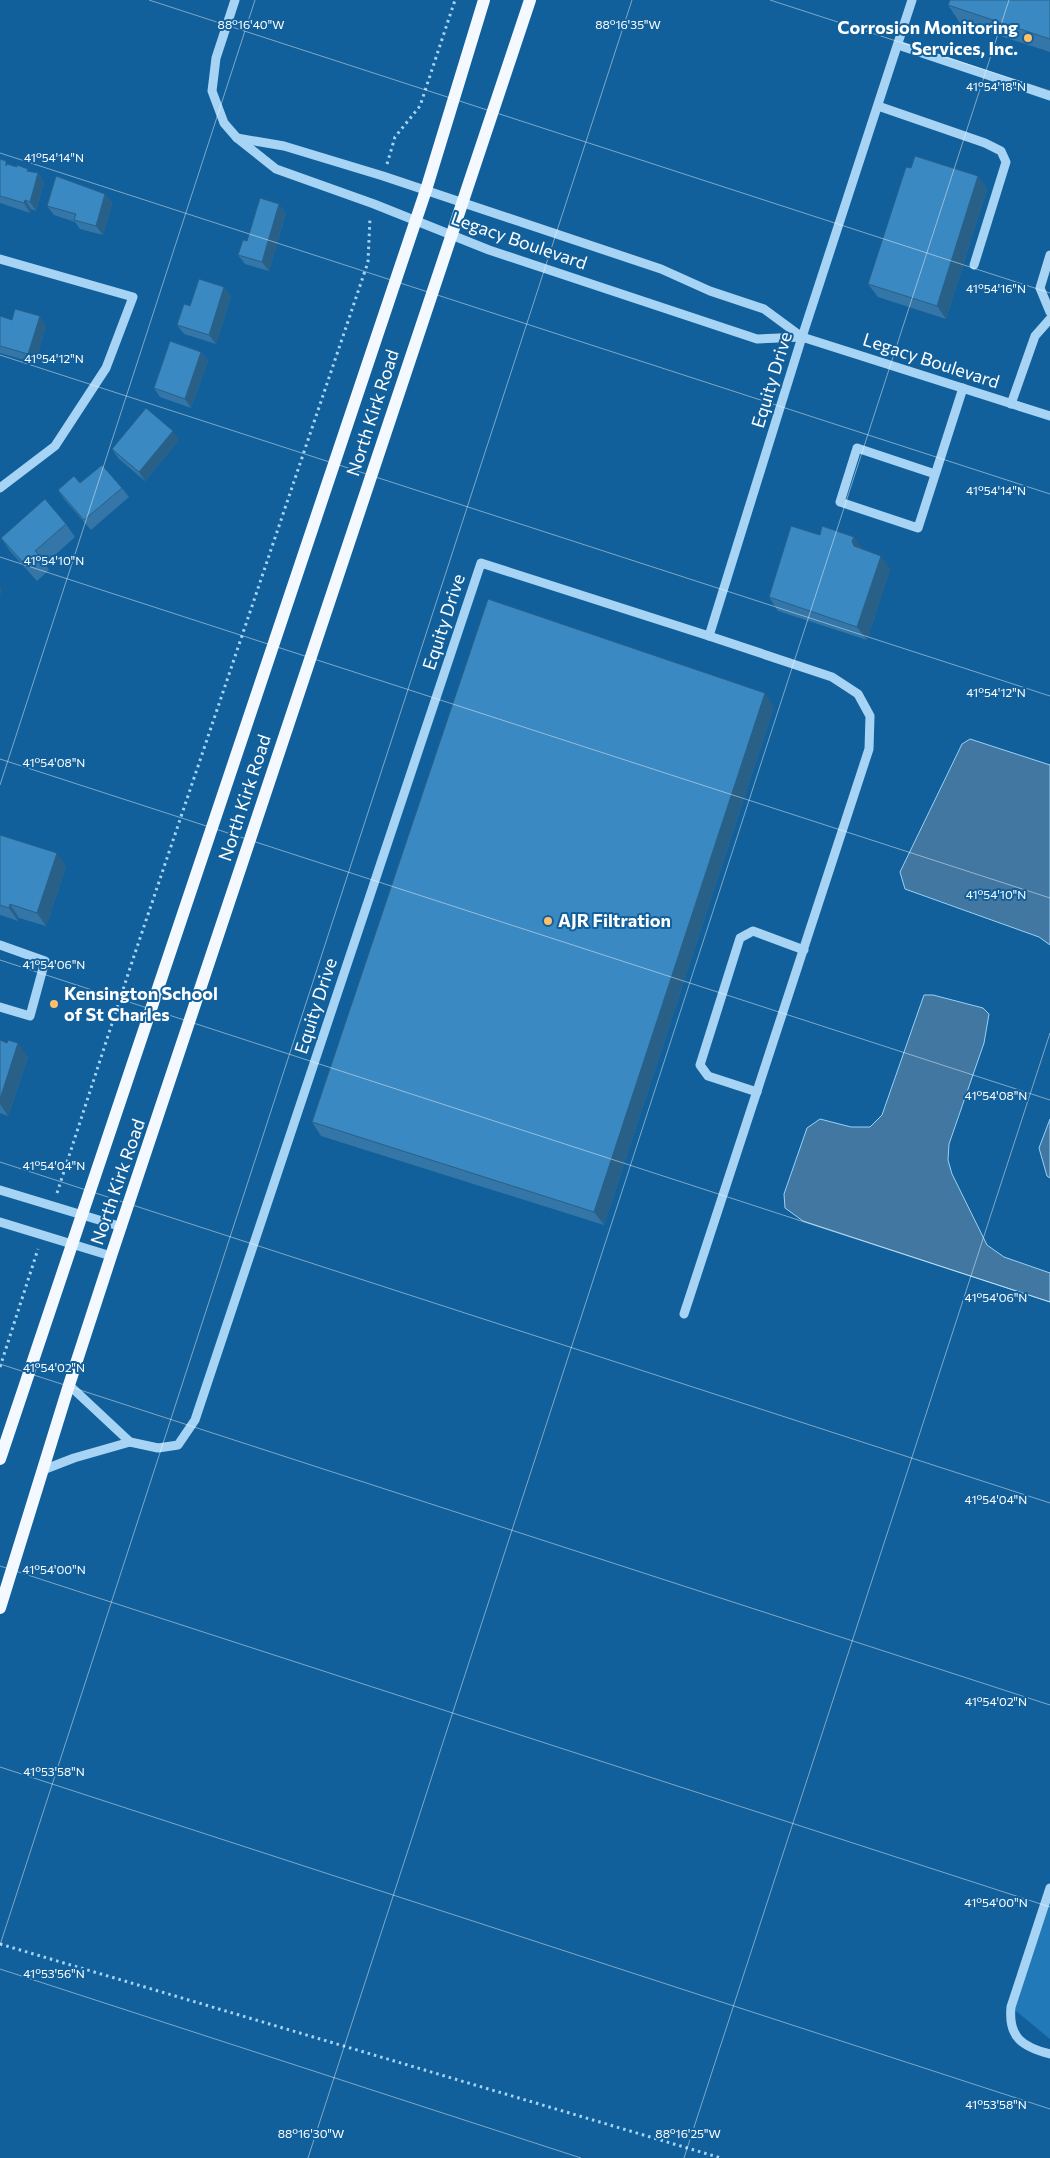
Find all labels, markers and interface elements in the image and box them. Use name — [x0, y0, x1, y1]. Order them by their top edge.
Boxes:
place label: Corrosion Monitoring Services, Inc. — [837, 16, 1018, 59]
text: 88°16'40"W — [218, 17, 284, 31]
text: 88°16'35"W — [595, 17, 661, 31]
marker: Corrosion Monitoring Services, Inc. — [1022, 32, 1034, 44]
text: 41°54'18"N — [966, 79, 1026, 93]
text: 41°54'14"N — [24, 150, 84, 164]
street label: Legacy Boulevard — [448, 206, 590, 274]
text: 41°54'16"N — [966, 281, 1026, 295]
street label: Legacy Boulevard — [860, 328, 1002, 393]
street label: Equity Drive — [746, 329, 796, 431]
street label: North Kirk Road — [341, 347, 403, 479]
text: 41°54'12"N — [24, 351, 84, 365]
text: 41°54'14"N — [966, 483, 1026, 497]
text: 41°54'10"N — [24, 553, 84, 567]
street label: Equity Drive — [417, 571, 469, 672]
text: 41°54'12"N — [966, 685, 1026, 699]
street label: North Kirk Road — [213, 732, 275, 864]
text: 41°54'08"N — [23, 755, 85, 769]
text: 41°54'10"N — [966, 887, 1026, 901]
place label: AJR Filtration — [558, 909, 671, 931]
marker: AJR Filtration — [542, 915, 554, 927]
street label: Equity Drive — [289, 955, 341, 1056]
text: 41°54'06"N — [23, 957, 85, 971]
place label: Kensington School of St Charles — [64, 982, 218, 1025]
marker: Kensington School of St Charles — [48, 998, 60, 1010]
text: 41°54'08"N — [965, 1088, 1027, 1102]
street label: North Kirk Road — [85, 1116, 149, 1248]
text: 41°54'04"N — [23, 1158, 85, 1172]
text: 41°54'06"N — [965, 1290, 1027, 1304]
text: 41°54'02"N — [23, 1360, 85, 1374]
text: 41°54'04"N — [965, 1492, 1027, 1506]
text: 41°54'00"N — [22, 1562, 86, 1576]
text: 41°54'02"N — [965, 1694, 1027, 1708]
text: 41°53'58"N — [23, 1764, 85, 1778]
text: 41°54'00"N — [964, 1895, 1028, 1909]
text: 41°53'56"N — [23, 1966, 85, 1980]
text: 41°53'58"N — [965, 2097, 1027, 2111]
text: 88°16'30"W — [278, 2126, 344, 2140]
text: 88°16'25"W — [655, 2126, 721, 2140]

